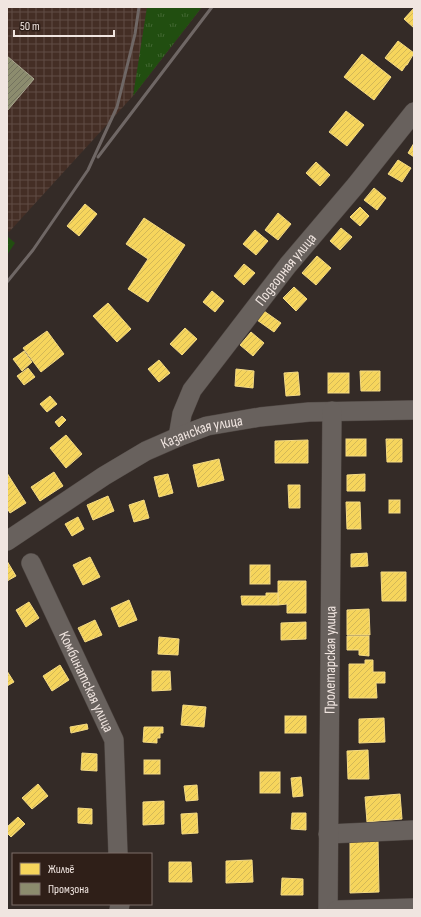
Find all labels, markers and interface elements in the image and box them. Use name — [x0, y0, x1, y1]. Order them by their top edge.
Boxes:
scale bar — [14, 12, 114, 38]
text: 50 m — [20, 19, 40, 34]
street label: Подгорная улица — [251, 229, 321, 310]
street label: Казанская улица — [158, 411, 244, 453]
street label: Пролетарская улица — [321, 606, 340, 714]
street label: Комбинатская улица — [54, 628, 118, 736]
legend — [12, 853, 152, 905]
text: Жильё — [48, 862, 75, 877]
text: Промзона — [48, 882, 89, 897]

